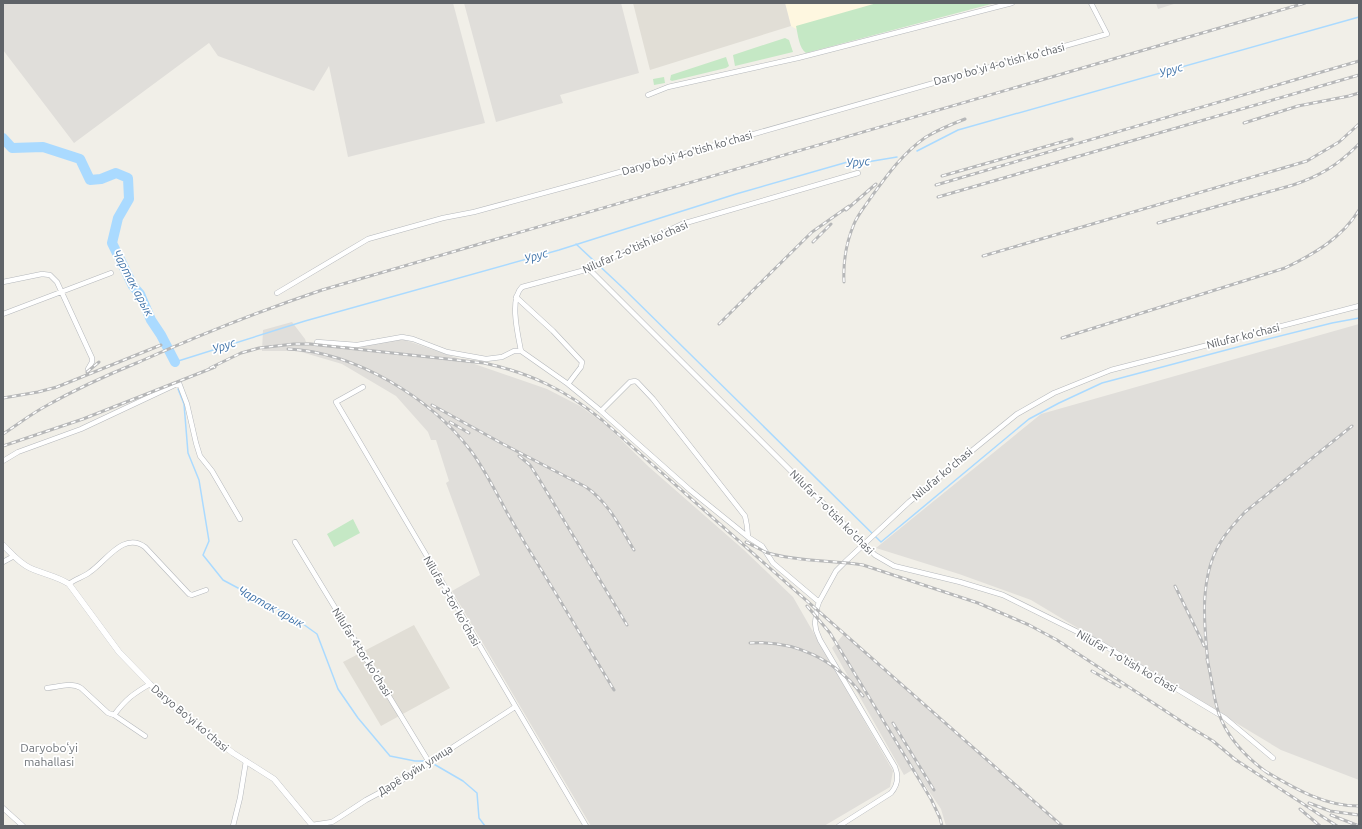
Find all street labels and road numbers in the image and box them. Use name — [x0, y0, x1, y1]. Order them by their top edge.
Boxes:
street label: Daryo bo'yi 4-o'tish ko'chasi — [932, 41, 1066, 87]
street label: Daryo bo'yi 4-o'tish ko'chasi — [620, 129, 754, 177]
street label: Nilufar 2-o'tish ko'chasi — [581, 218, 689, 276]
street label: Nilufar ko'chasi — [1205, 321, 1281, 351]
street label: Nilufar ko'chasi — [909, 445, 975, 503]
street label: Nilufar 1-o'tish ko'chasi — [788, 468, 876, 556]
street label: Nilufar 3-tor ko'chasi — [421, 554, 483, 648]
street label: Nilufar 4-tor ko'chasi — [330, 606, 394, 698]
street label: Nilufar 1-o'tish ko'chasi — [1075, 627, 1179, 695]
street label: Daryo Boʻyi koʻchasi — [149, 682, 231, 754]
street label: Дарё буйи улица — [375, 742, 455, 798]

